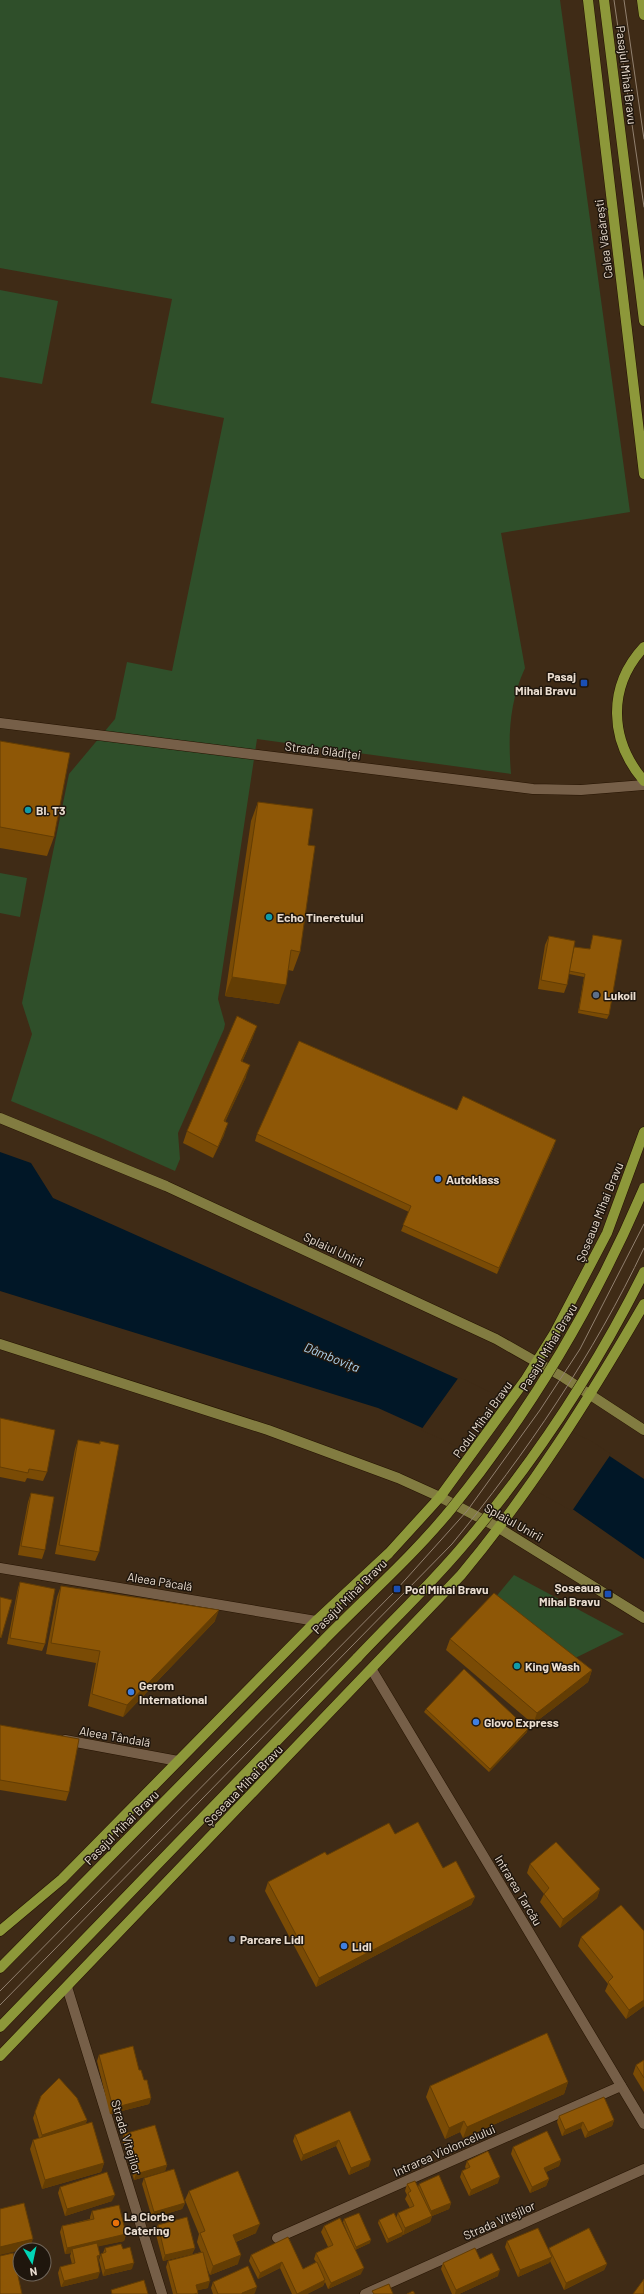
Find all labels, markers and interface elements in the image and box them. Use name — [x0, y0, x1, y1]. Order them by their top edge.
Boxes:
street label: Pasajul Mihai Bravu — [614, 25, 640, 125]
street label: Calea Văcărești — [591, 199, 615, 279]
place label: Pasaj Mihai Bravu — [515, 669, 576, 697]
marker: Pasaj Mihai Bravu — [579, 678, 589, 688]
street label: Strada Glădiței — [284, 738, 362, 762]
place label: Bl. T3 — [36, 803, 66, 817]
marker: Bl. T3 — [23, 805, 33, 815]
place label: Echo Tineretului — [277, 910, 364, 924]
marker: Echo Tineretului — [264, 912, 274, 922]
place label: Lukoil — [604, 988, 636, 1002]
marker: Lukoil — [591, 990, 601, 1000]
street label: Șoseaua Mihai Bravu — [573, 1160, 625, 1264]
place label: Autoklass — [446, 1172, 499, 1186]
marker: Autoklass — [433, 1174, 443, 1184]
street label: Splaiul Unirii — [302, 1229, 366, 1269]
street label: Pasajul Mihai Bravu — [516, 1301, 580, 1393]
water label: Dâmbovița — [302, 1339, 362, 1375]
street label: Podul Mihai Bravu — [449, 1378, 515, 1460]
street label: Splaiul Unirii — [482, 1500, 546, 1544]
street label: Pasajul Mihai Bravu — [309, 1556, 389, 1636]
street label: Aleea Păcală — [126, 1569, 194, 1593]
place label: Șoseaua Mihai Bravu — [539, 1580, 600, 1608]
place label: Pod Mihai Bravu — [405, 1582, 489, 1596]
marker: Pod Mihai Bravu — [392, 1584, 402, 1594]
marker: Șoseaua Mihai Bravu — [603, 1589, 613, 1599]
place label: King Wash — [525, 1659, 580, 1673]
marker: King Wash — [512, 1661, 522, 1671]
place label: Gerom International — [139, 1678, 207, 1706]
marker: Gerom International — [126, 1687, 136, 1697]
place label: Glovo Express — [484, 1715, 559, 1729]
marker: Glovo Express — [471, 1717, 481, 1727]
street label: Aleea Tândală — [78, 1723, 152, 1749]
street label: Șoseaua Mihai Bravu — [201, 1742, 285, 1828]
street label: Pasajul Mihai Bravu — [81, 1787, 161, 1867]
street label: Intrarea Tarcău — [493, 1852, 545, 1928]
place label: Parcare Lidl — [240, 1932, 304, 1946]
marker: Parcare Lidl — [227, 1934, 237, 1944]
place label: Lidl — [352, 1939, 372, 1953]
marker: Lidl — [339, 1941, 349, 1951]
street label: Strada Vitejilor — [109, 2098, 145, 2177]
street label: Intrarea Violoncelului — [391, 2121, 497, 2179]
street label: Strada Vitejilor — [461, 2198, 538, 2242]
place label: La Ciorbe Catering — [124, 2209, 175, 2237]
marker: La Ciorbe Catering — [111, 2218, 121, 2228]
north arrow — [12, 2242, 52, 2282]
text: N — [29, 2265, 38, 2279]

